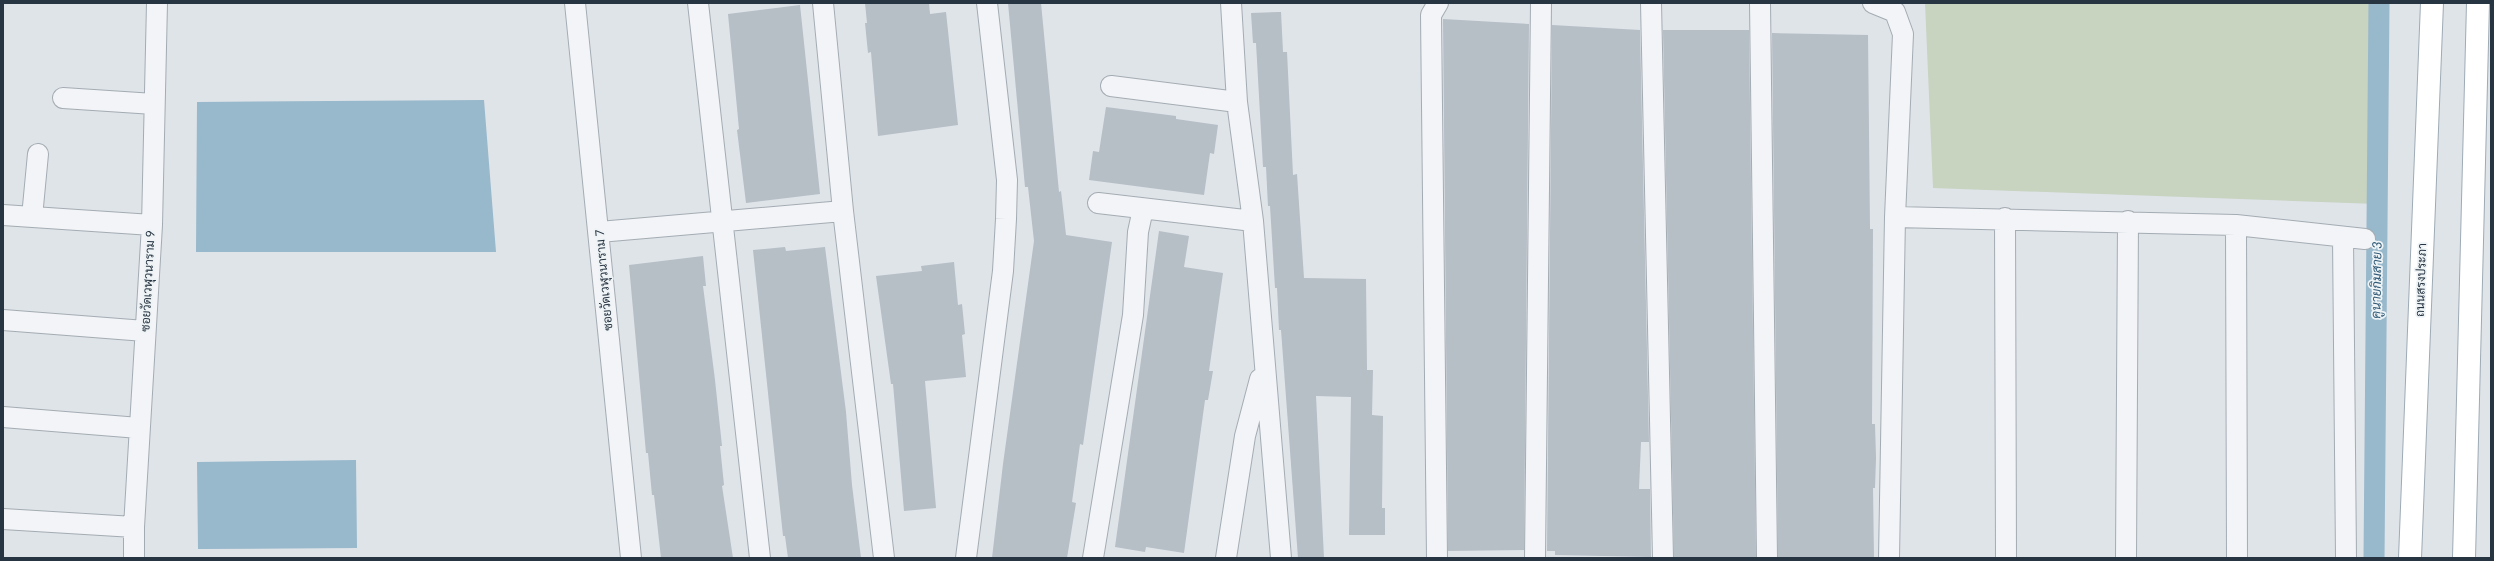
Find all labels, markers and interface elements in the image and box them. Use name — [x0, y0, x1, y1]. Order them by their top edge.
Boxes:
street label: ซอยวัดเวฬุวนาราม 7 — [592, 229, 617, 331]
street label: ซอยวัดเวฬุวนาราม 9 — [137, 230, 160, 332]
water label: คูนายกิมสาย 3 — [2367, 241, 2387, 319]
street label: ถนนสรงประภา — [2412, 243, 2429, 317]

